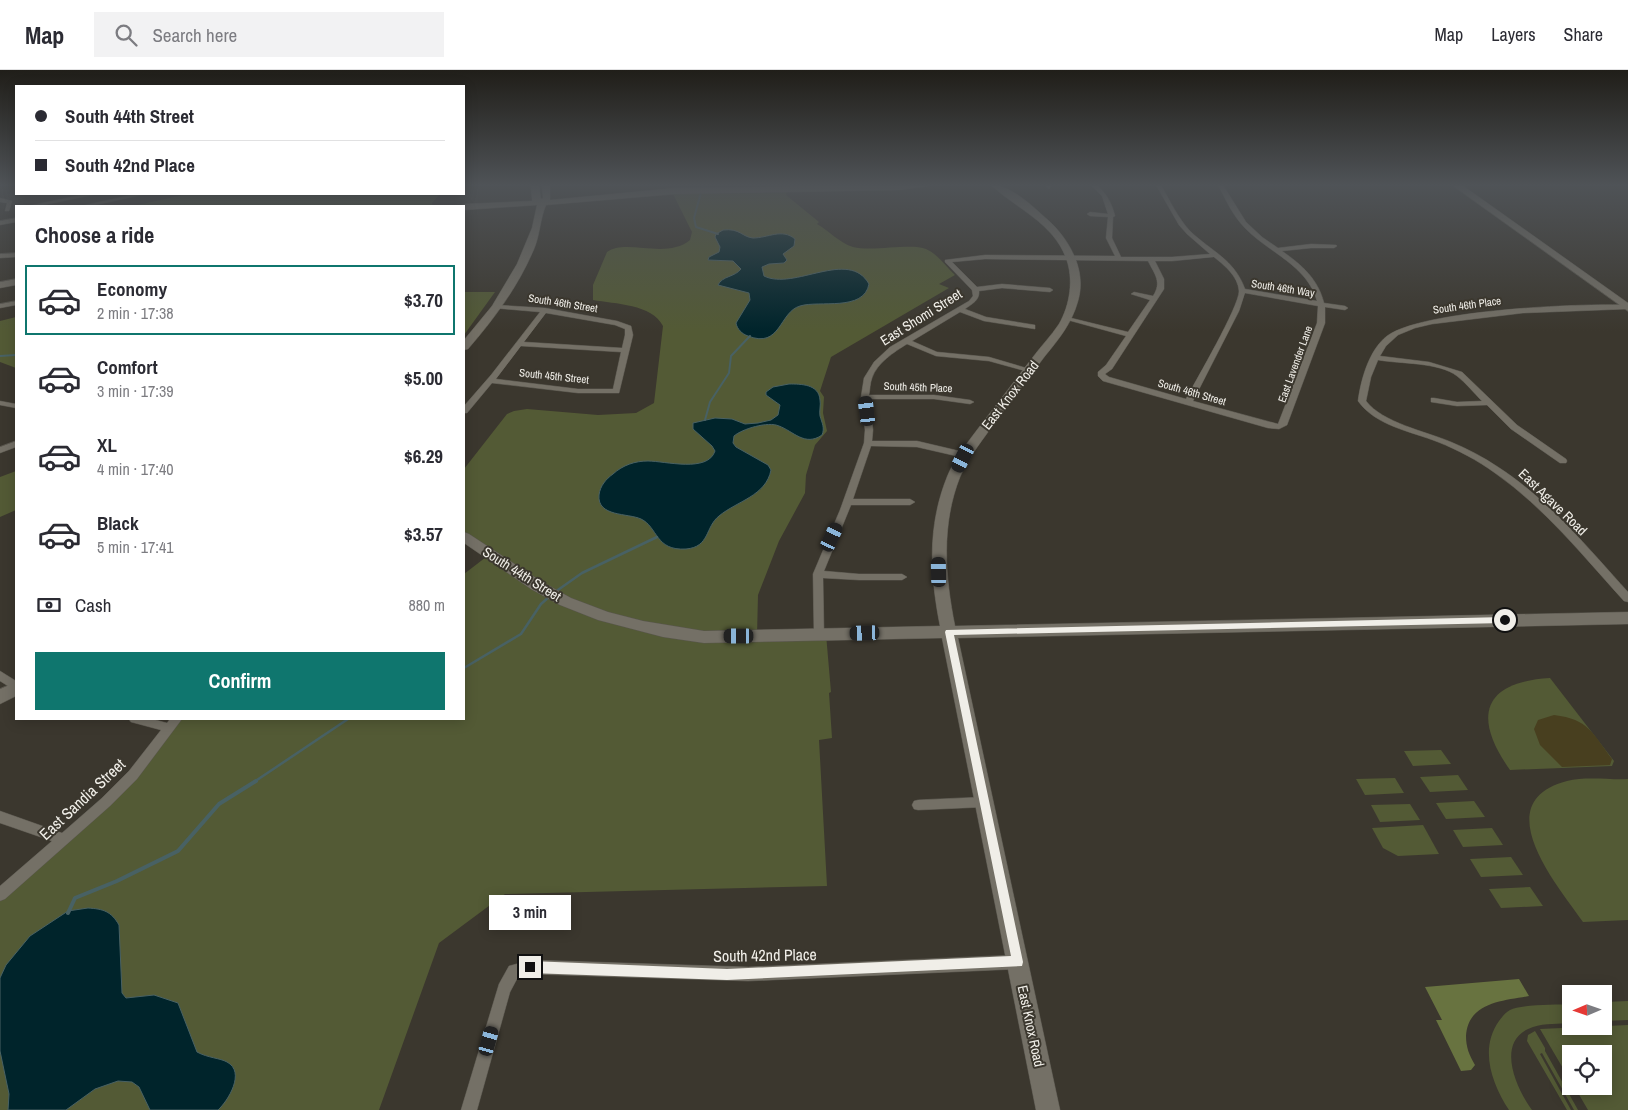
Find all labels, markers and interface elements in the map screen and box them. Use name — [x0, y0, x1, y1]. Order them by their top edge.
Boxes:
search box — [94, 12, 444, 57]
text: Map — [25, 19, 64, 51]
icon: search — [112, 21, 140, 49]
text: Search here — [152, 22, 237, 48]
text: Map — [1435, 22, 1463, 47]
text: Layers — [1491, 22, 1536, 47]
text: Share — [1564, 22, 1603, 47]
text: South 44th Street — [65, 103, 194, 129]
text: South 42nd Place — [65, 152, 195, 178]
text: Choose a ride — [35, 220, 154, 250]
text: Economy — [97, 276, 167, 302]
street label: South 46th Way — [1250, 276, 1316, 300]
icon: car — [37, 278, 82, 323]
street label: East Shomi Street — [877, 285, 965, 349]
text: $3.70 — [404, 287, 443, 313]
street label: South 46th Street — [527, 291, 599, 315]
street label: South 46th Place — [1432, 293, 1502, 317]
text: 2 min · 17:38 — [97, 302, 174, 324]
street label: East Lavender Lane — [1275, 324, 1315, 404]
text: Comfort — [97, 354, 158, 380]
icon: car — [37, 356, 82, 401]
street label: East Knox Road — [977, 357, 1043, 433]
text: $5.00 — [404, 365, 443, 391]
street label: South 45th Street — [518, 365, 590, 387]
street label: South 46th Street — [1156, 376, 1228, 409]
street label: South 45th Place — [883, 379, 953, 395]
text: 3 min · 17:39 — [97, 380, 174, 402]
car — [857, 395, 876, 427]
text: XL — [97, 432, 117, 458]
icon: car — [37, 434, 82, 479]
car — [949, 441, 976, 475]
text: $6.29 — [404, 443, 443, 469]
text: 4 min · 17:40 — [97, 458, 174, 480]
street label: East Agave Road — [1515, 465, 1591, 539]
text: Black — [97, 510, 139, 536]
icon: car — [37, 512, 82, 557]
car — [818, 520, 845, 554]
text: $3.57 — [404, 521, 443, 547]
text: 5 min · 17:41 — [97, 536, 174, 558]
street label: South 44th Street — [479, 543, 565, 605]
car — [931, 557, 946, 587]
icon: cash — [35, 591, 63, 619]
text: Cash — [75, 592, 111, 618]
text: 880 m — [409, 594, 445, 616]
route start — [1494, 609, 1516, 631]
car — [849, 625, 880, 641]
car — [724, 629, 754, 644]
button: Confirm — [35, 652, 445, 710]
street label: East Sandia Street — [34, 753, 130, 845]
callout: 3 min — [489, 894, 571, 930]
text: 3 min — [513, 901, 547, 923]
street label: South 42nd Place — [713, 943, 817, 967]
route end — [519, 956, 541, 978]
street label: East Knox Road — [1014, 984, 1048, 1068]
north arrow — [1562, 985, 1612, 1035]
map controls — [1562, 985, 1612, 1095]
car — [477, 1025, 500, 1057]
button: locate — [1562, 1045, 1612, 1095]

